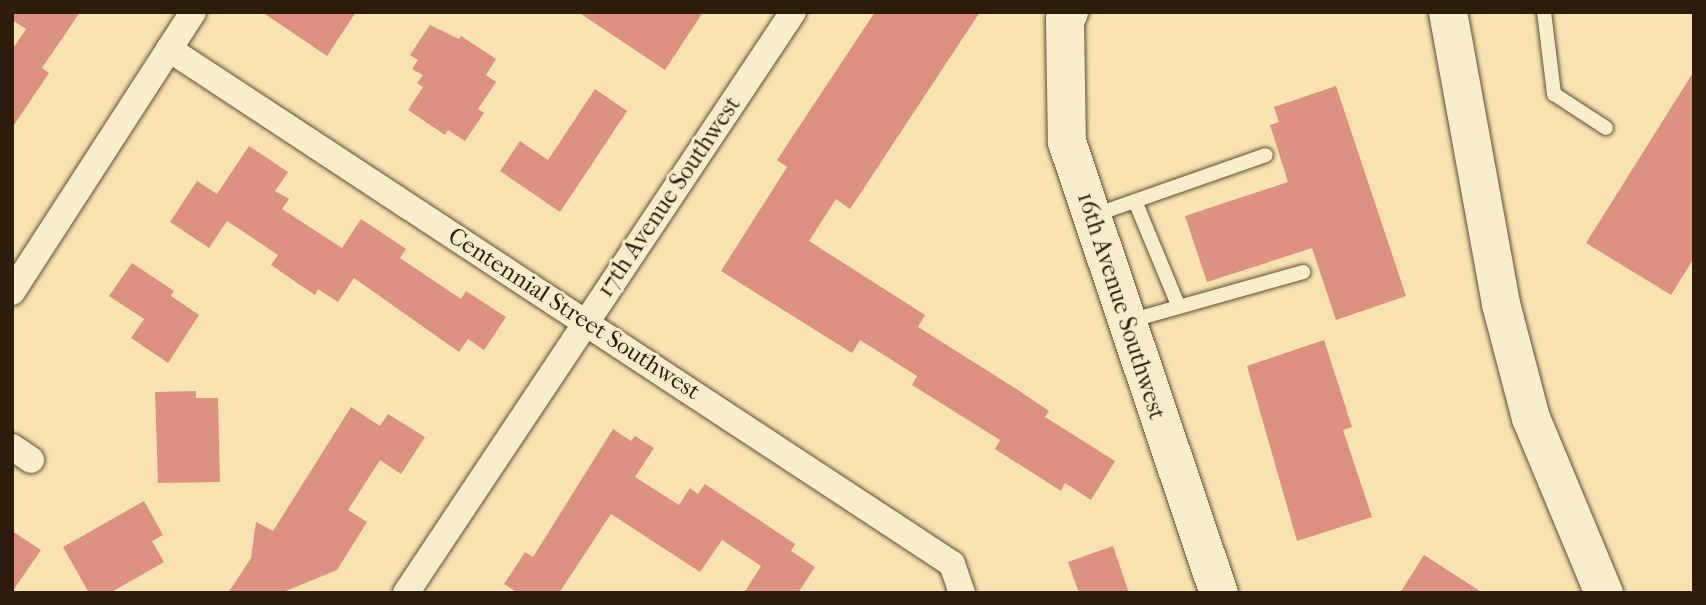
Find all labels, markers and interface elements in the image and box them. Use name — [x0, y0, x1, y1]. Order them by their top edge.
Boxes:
street label: 17th Avenue Southwest — [591, 91, 747, 303]
street label: 16th Avenue Southwest — [1071, 189, 1171, 423]
street label: Centennial Street Southwest — [443, 222, 705, 406]

